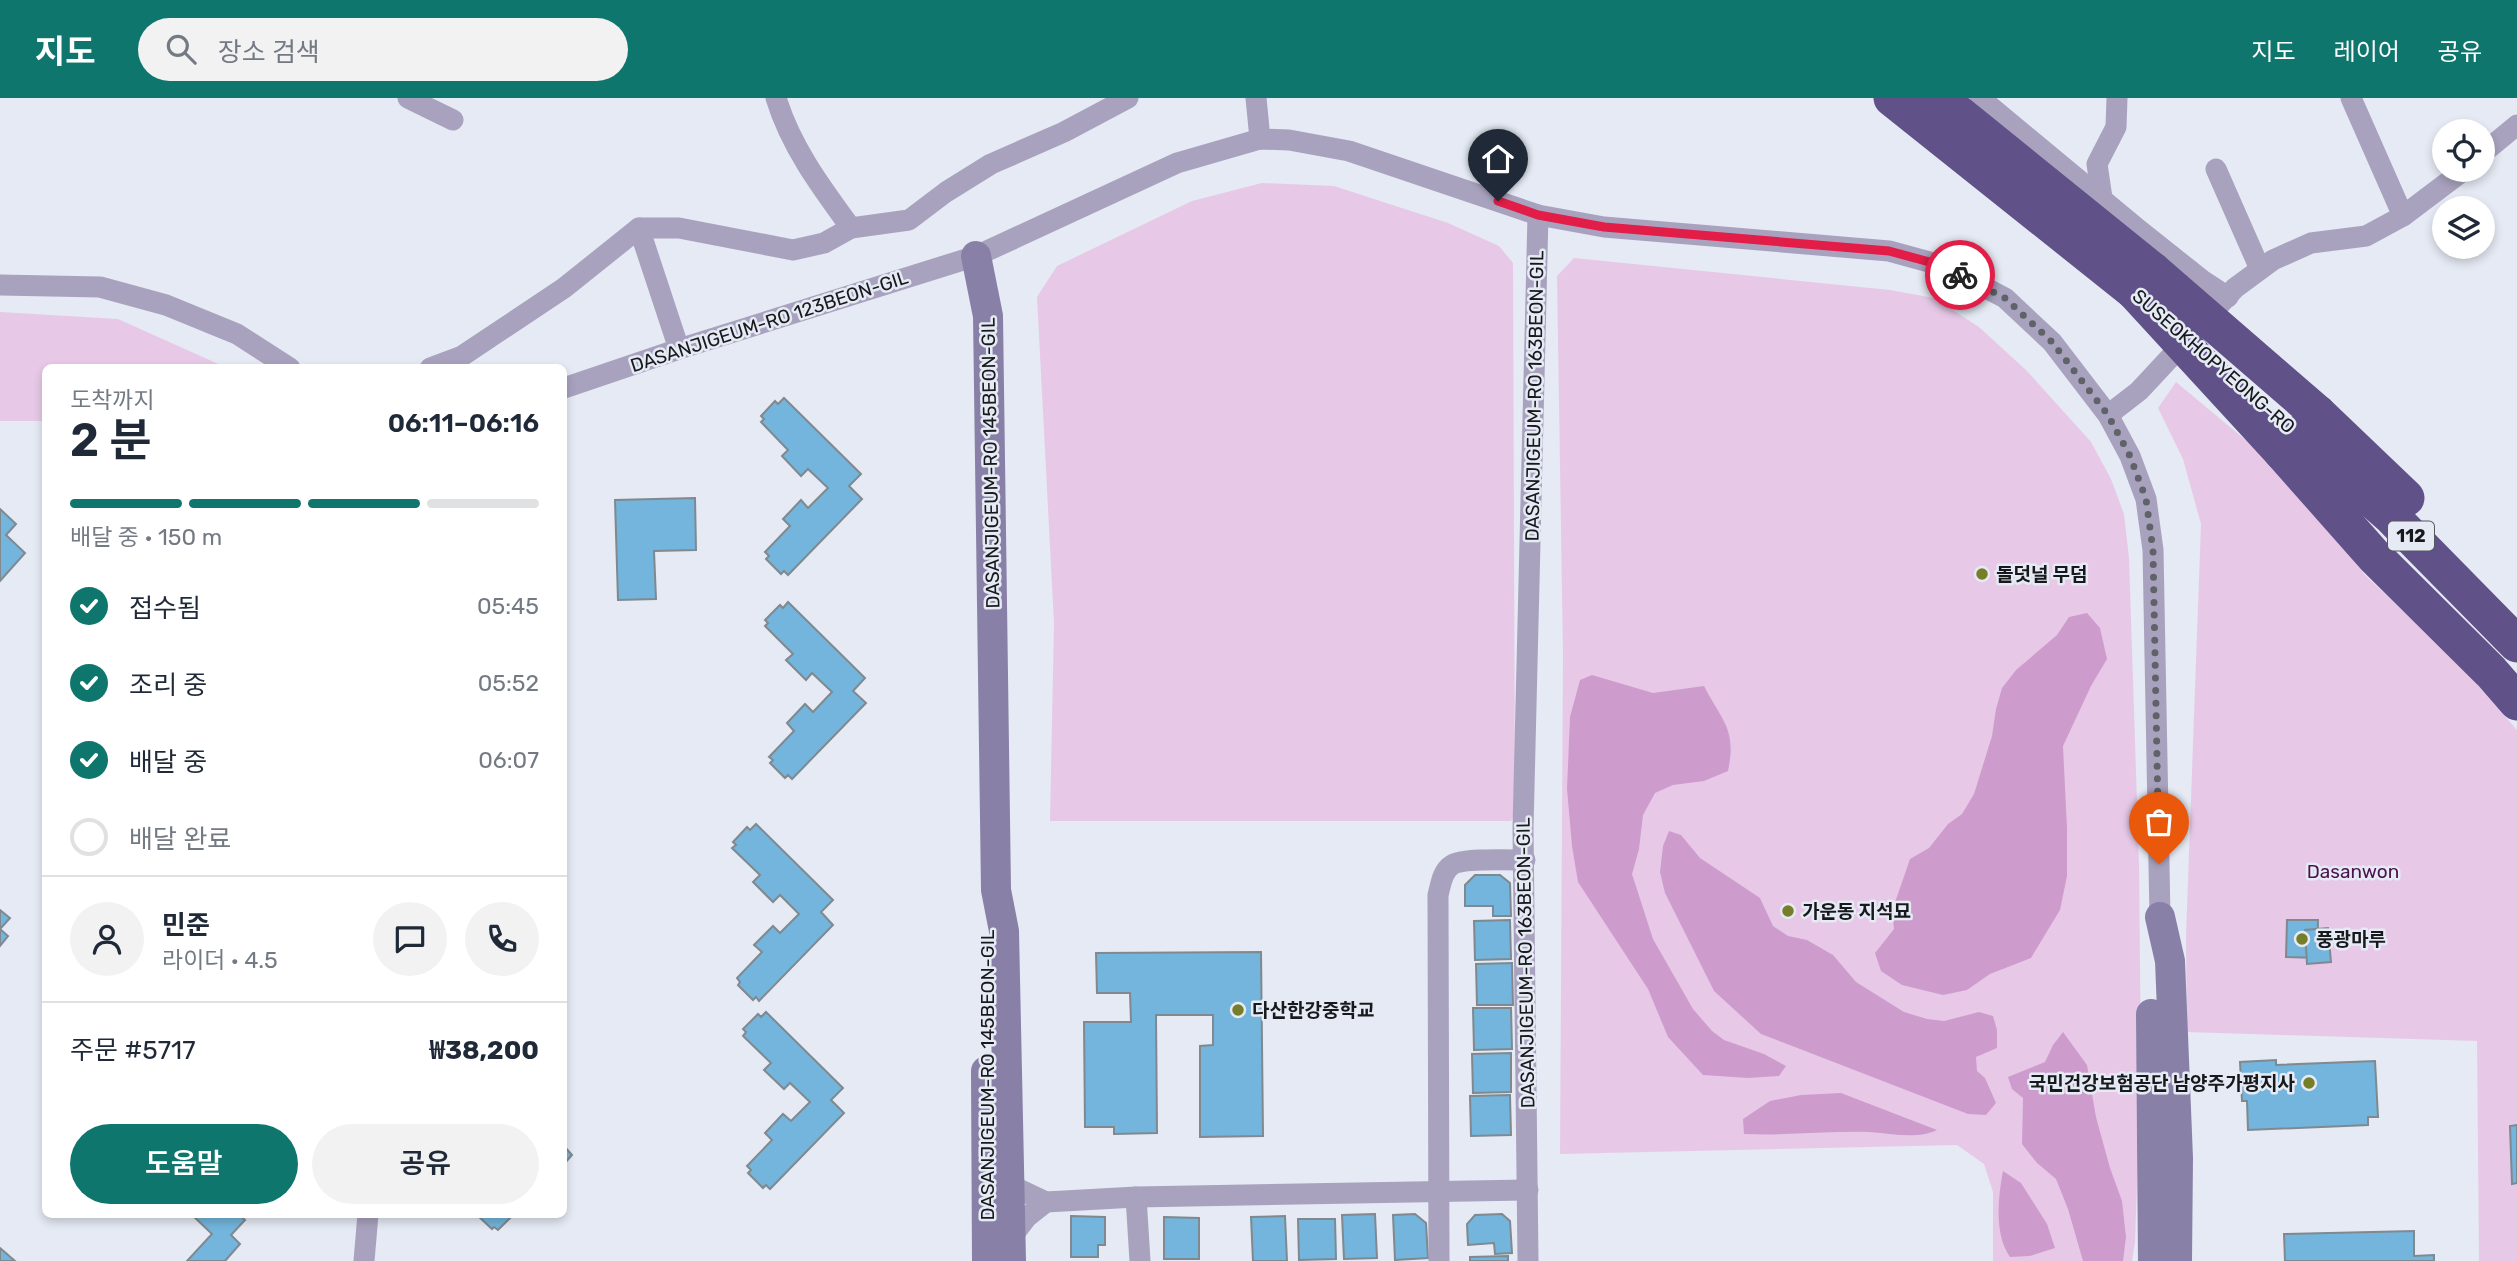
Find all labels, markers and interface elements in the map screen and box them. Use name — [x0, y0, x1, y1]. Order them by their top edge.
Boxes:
search box — [138, 18, 628, 81]
icon: search — [162, 30, 200, 68]
text: 지도 — [35, 32, 96, 71]
text: 장소 검색 — [218, 37, 320, 68]
text: 지도 — [2251, 38, 2296, 66]
text: 레이어 — [2334, 38, 2400, 66]
text: 공유 — [2438, 38, 2482, 66]
map controls — [2432, 119, 2495, 259]
button: locate — [2432, 119, 2495, 182]
pin — [1468, 129, 1528, 201]
icon: home — [1479, 140, 1517, 178]
button: layers — [2432, 196, 2495, 259]
courier — [1925, 240, 1995, 310]
street label: DASANJIGEUM-RO 163BEON-GIL — [1520, 250, 1549, 542]
icon: bike — [1941, 256, 1979, 294]
street label: DASANJIGEUM-RO 123BEON-GIL — [627, 266, 911, 377]
street label: SUSEOKHOPYEONG-RO — [2128, 284, 2300, 438]
street label: DASANJIGEUM-RO 145BEON-GIL — [976, 317, 1005, 609]
text: 도착까지 — [70, 386, 155, 414]
text: 06:11–06:16 — [388, 408, 539, 439]
text: 2 분 — [70, 413, 152, 468]
road number: 112 — [2388, 522, 2434, 550]
text: 배달 중 · 150 m — [70, 523, 222, 551]
place label: 돌덧널 무덤 — [1996, 563, 2087, 586]
marker: 돌덧널 무덤 — [1974, 566, 1990, 582]
icon: check — [70, 587, 108, 625]
text: 05:45 — [477, 592, 539, 620]
text: 접수됨 — [129, 593, 201, 624]
icon: check — [70, 664, 108, 702]
text: 05:52 — [478, 669, 539, 697]
text: 조리 중 — [129, 670, 207, 701]
icon: check — [70, 741, 108, 779]
text: 06:07 — [478, 746, 539, 774]
text: 배달 중 — [129, 747, 207, 778]
pin — [2129, 792, 2189, 864]
icon: bag — [2140, 803, 2178, 841]
street label: DASANJIGEUM-RO 163BEON-GIL — [1511, 817, 1540, 1109]
text: 배달 완료 — [129, 824, 231, 855]
park label: Dasanwon — [2307, 860, 2399, 883]
place label: 가운동 지석묘 — [1802, 900, 1911, 923]
button: person — [70, 902, 144, 976]
button: chat — [373, 902, 447, 976]
button: phone — [465, 902, 539, 976]
marker: 가운동 지석묘 — [1780, 903, 1796, 919]
text: 민준 — [162, 910, 210, 941]
place label: 풍광마루 — [2316, 928, 2386, 951]
street label: DASANJIGEUM-RO 145BEON-GIL — [976, 929, 999, 1221]
marker: 풍광마루 — [2294, 931, 2310, 947]
text: 라이더 · 4.5 — [162, 946, 278, 974]
place label: 다산한강중학교 — [1252, 999, 1374, 1022]
marker: 다산한강중학교 — [1230, 1002, 1246, 1018]
text: 주문 #5717 — [70, 1035, 196, 1066]
text: ₩38,200 — [430, 1035, 539, 1066]
place label: 국민건강보험공단 남양주가평지사 — [2029, 1072, 2296, 1095]
marker: 국민건강보험공단 남양주가평지사 — [2301, 1075, 2317, 1091]
button: 도움말 — [70, 1124, 298, 1204]
button: 공유 — [312, 1124, 539, 1204]

